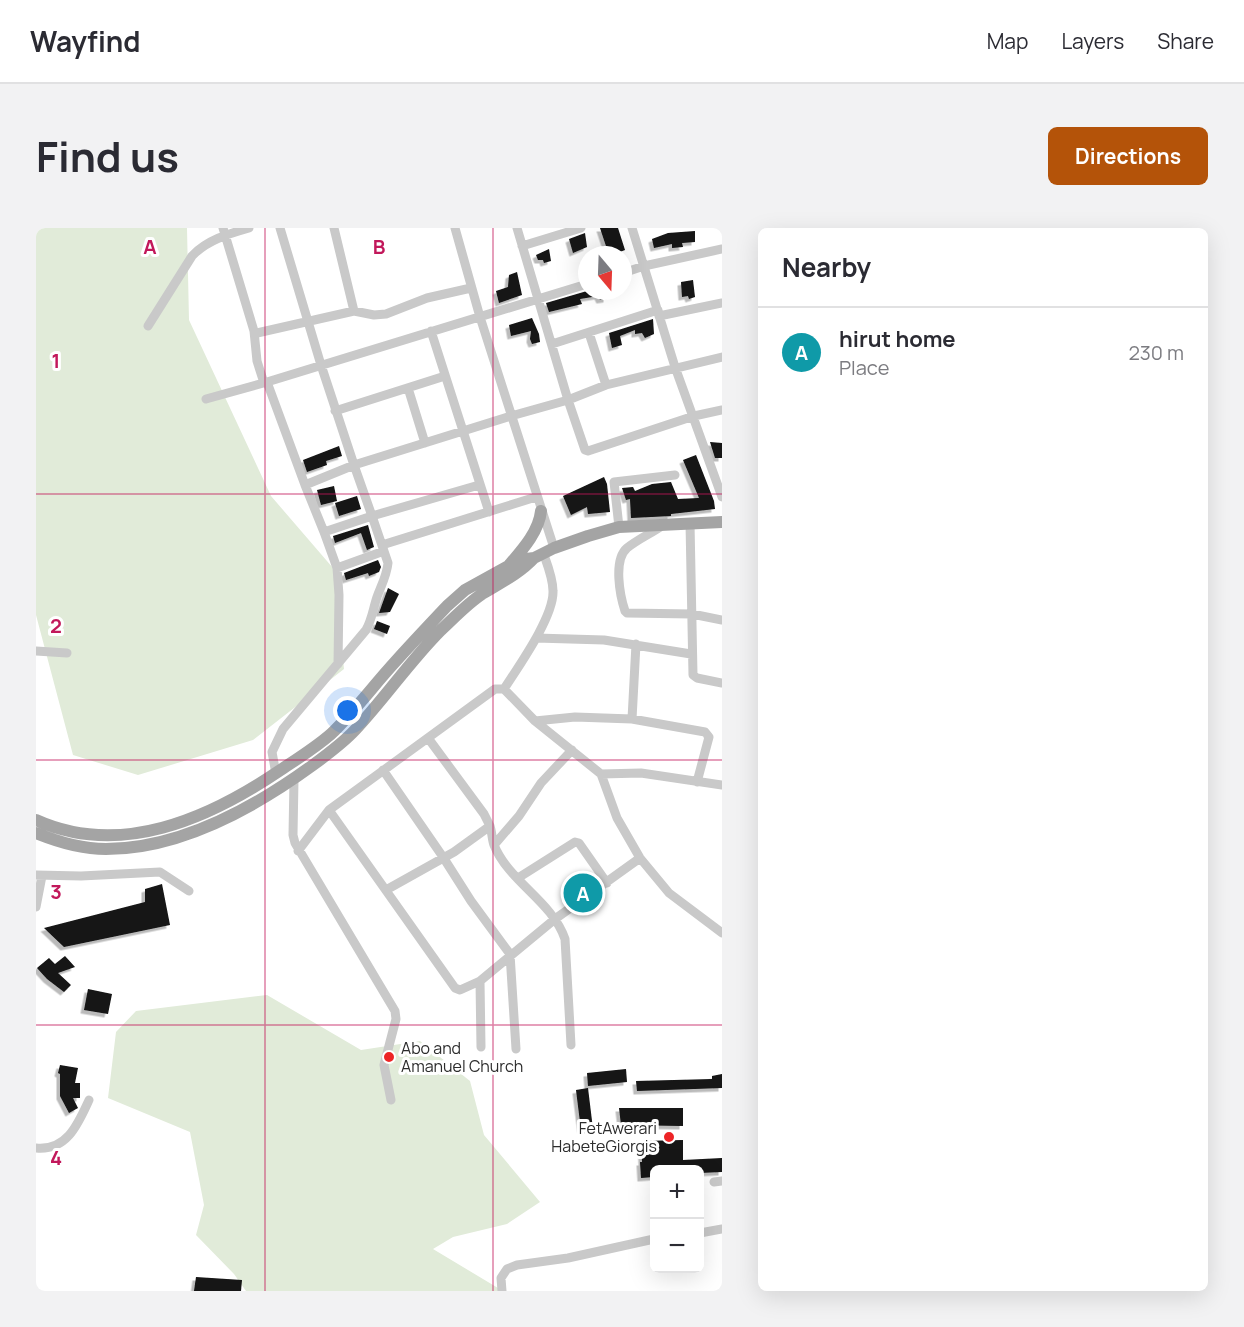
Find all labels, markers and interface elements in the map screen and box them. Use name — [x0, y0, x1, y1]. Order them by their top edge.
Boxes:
text: Wayfind — [30, 22, 140, 60]
text: Map — [987, 27, 1028, 55]
text: Layers — [1061, 27, 1124, 55]
text: Share — [1157, 27, 1214, 55]
text: Find us — [36, 127, 179, 185]
button: Directions — [1048, 127, 1208, 185]
text: A — [143, 233, 157, 260]
text: B — [373, 233, 386, 260]
north arrow — [578, 246, 632, 300]
text: Nearby — [782, 249, 871, 285]
text: hirut home — [839, 324, 956, 354]
text: A — [795, 339, 808, 366]
text: 230 m — [1128, 339, 1184, 366]
text: 1 — [52, 347, 60, 374]
text: Place — [839, 354, 889, 381]
text: 2 — [50, 612, 62, 639]
your location — [333, 696, 362, 725]
pin: A — [564, 870, 602, 916]
text: 3 — [50, 878, 62, 905]
place label: Abo and Amanuel Church — [401, 1037, 523, 1077]
marker: Abo and Amanuel Church — [382, 1050, 396, 1064]
place label: FetAwerari HabeteGiorgis — [551, 1117, 657, 1157]
marker: FetAwerari HabeteGiorgis — [662, 1130, 676, 1144]
text: 4 — [50, 1144, 62, 1171]
map controls — [650, 1165, 704, 1273]
button: + — [650, 1165, 704, 1219]
button: − — [650, 1219, 704, 1273]

